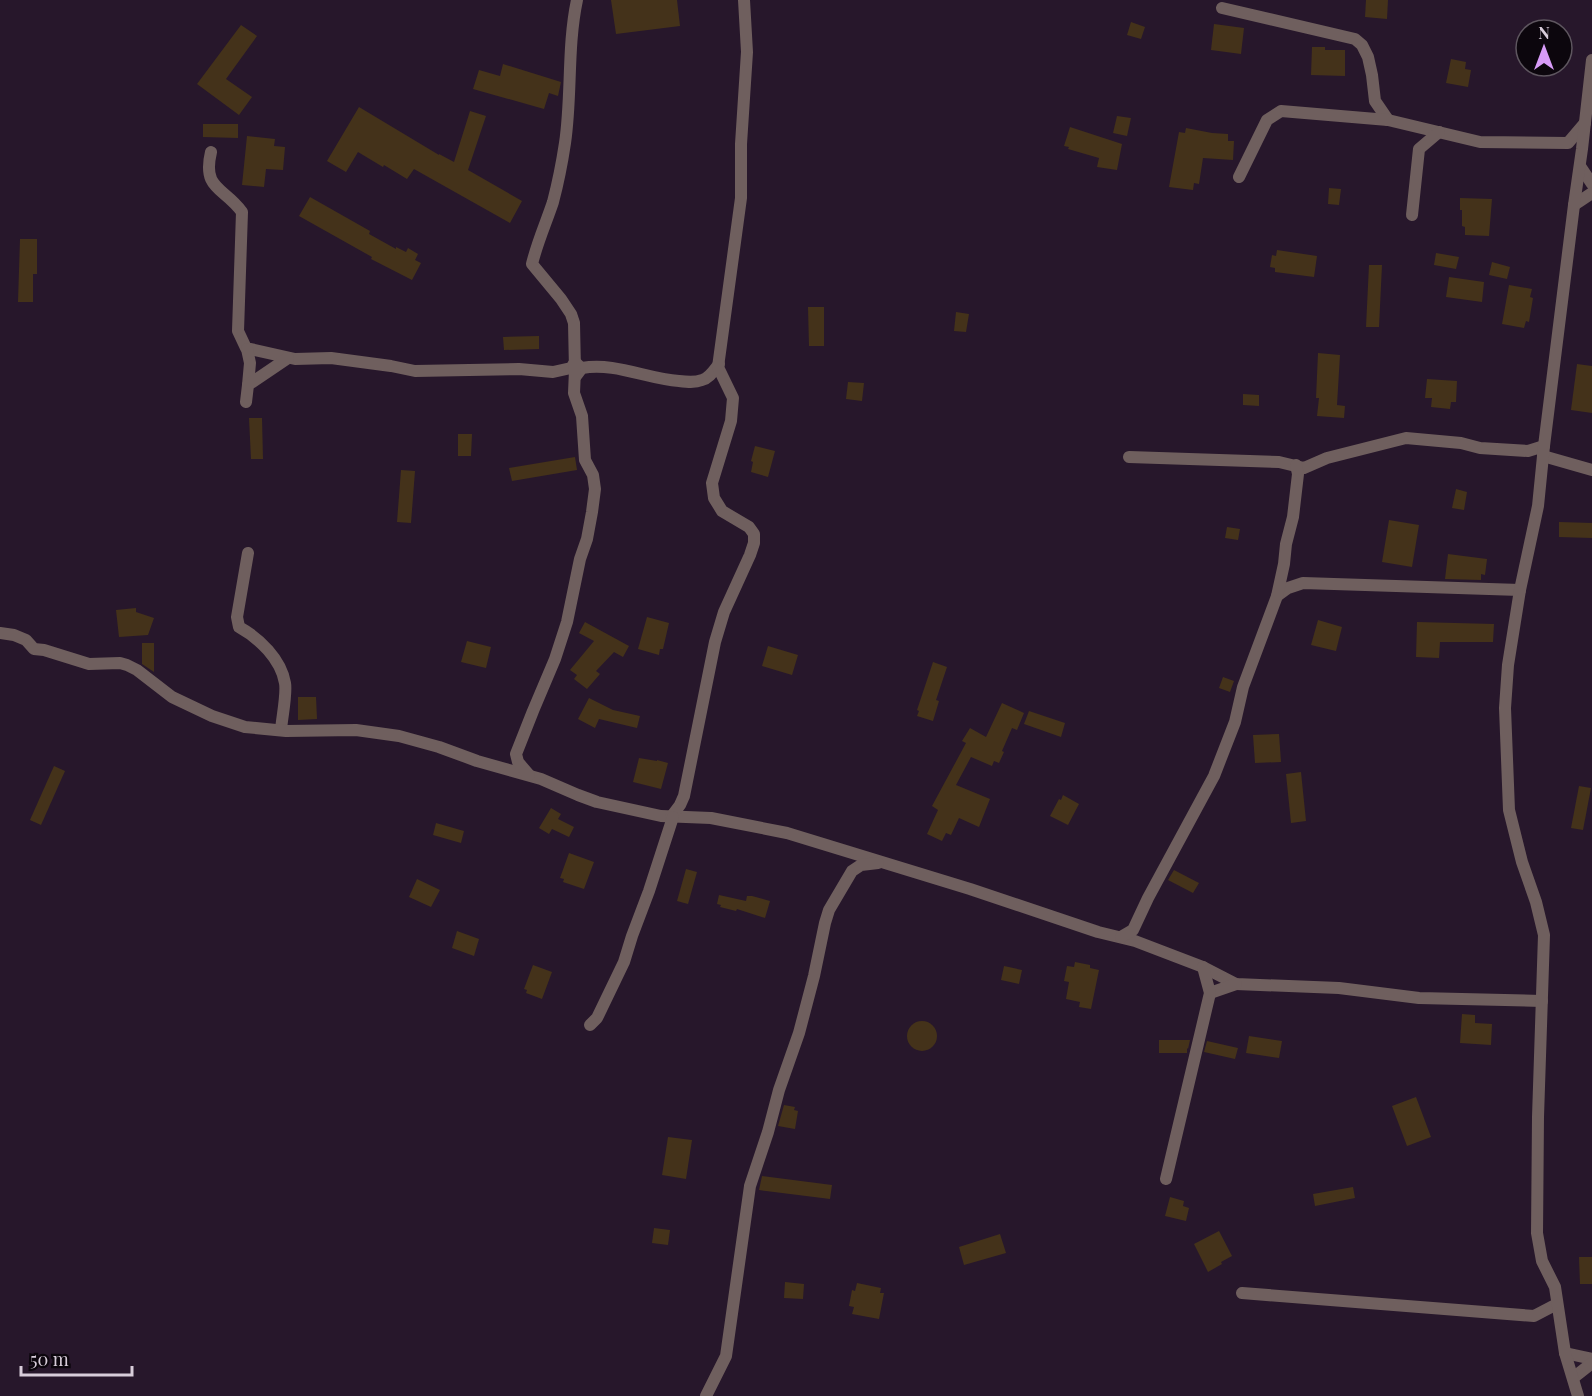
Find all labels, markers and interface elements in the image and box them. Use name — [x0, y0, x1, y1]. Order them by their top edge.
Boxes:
north arrow — [1514, 18, 1574, 78]
text: N — [1538, 22, 1550, 43]
scale bar — [21, 1339, 132, 1377]
text: 50 m — [30, 1347, 69, 1371]

